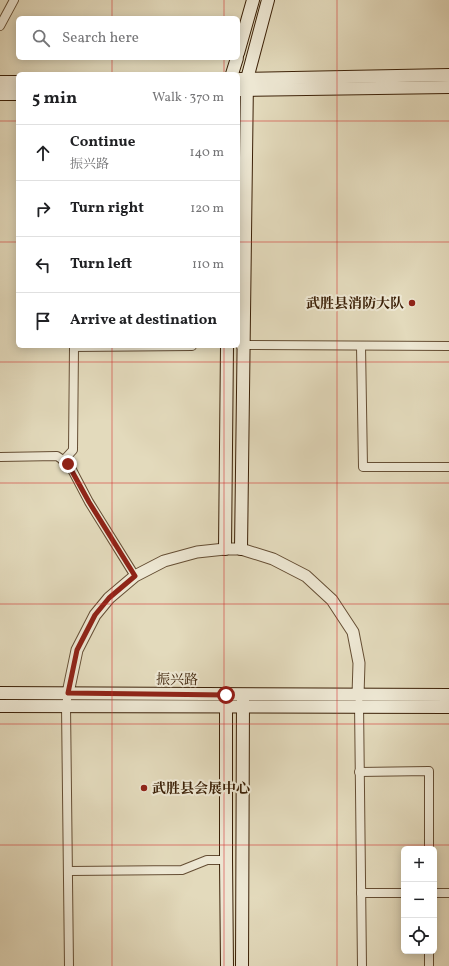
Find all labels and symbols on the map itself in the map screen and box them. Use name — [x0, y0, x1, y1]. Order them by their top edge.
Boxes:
place label: 武胜县消防大队 — [306, 295, 404, 314]
marker: 武胜县消防大队 — [407, 298, 417, 308]
route end — [59, 455, 77, 473]
street label: 振兴路 — [156, 671, 198, 690]
route start — [217, 686, 235, 704]
place label: 武胜县会展中心 — [152, 780, 250, 799]
marker: 武胜县会展中心 — [139, 783, 149, 793]

